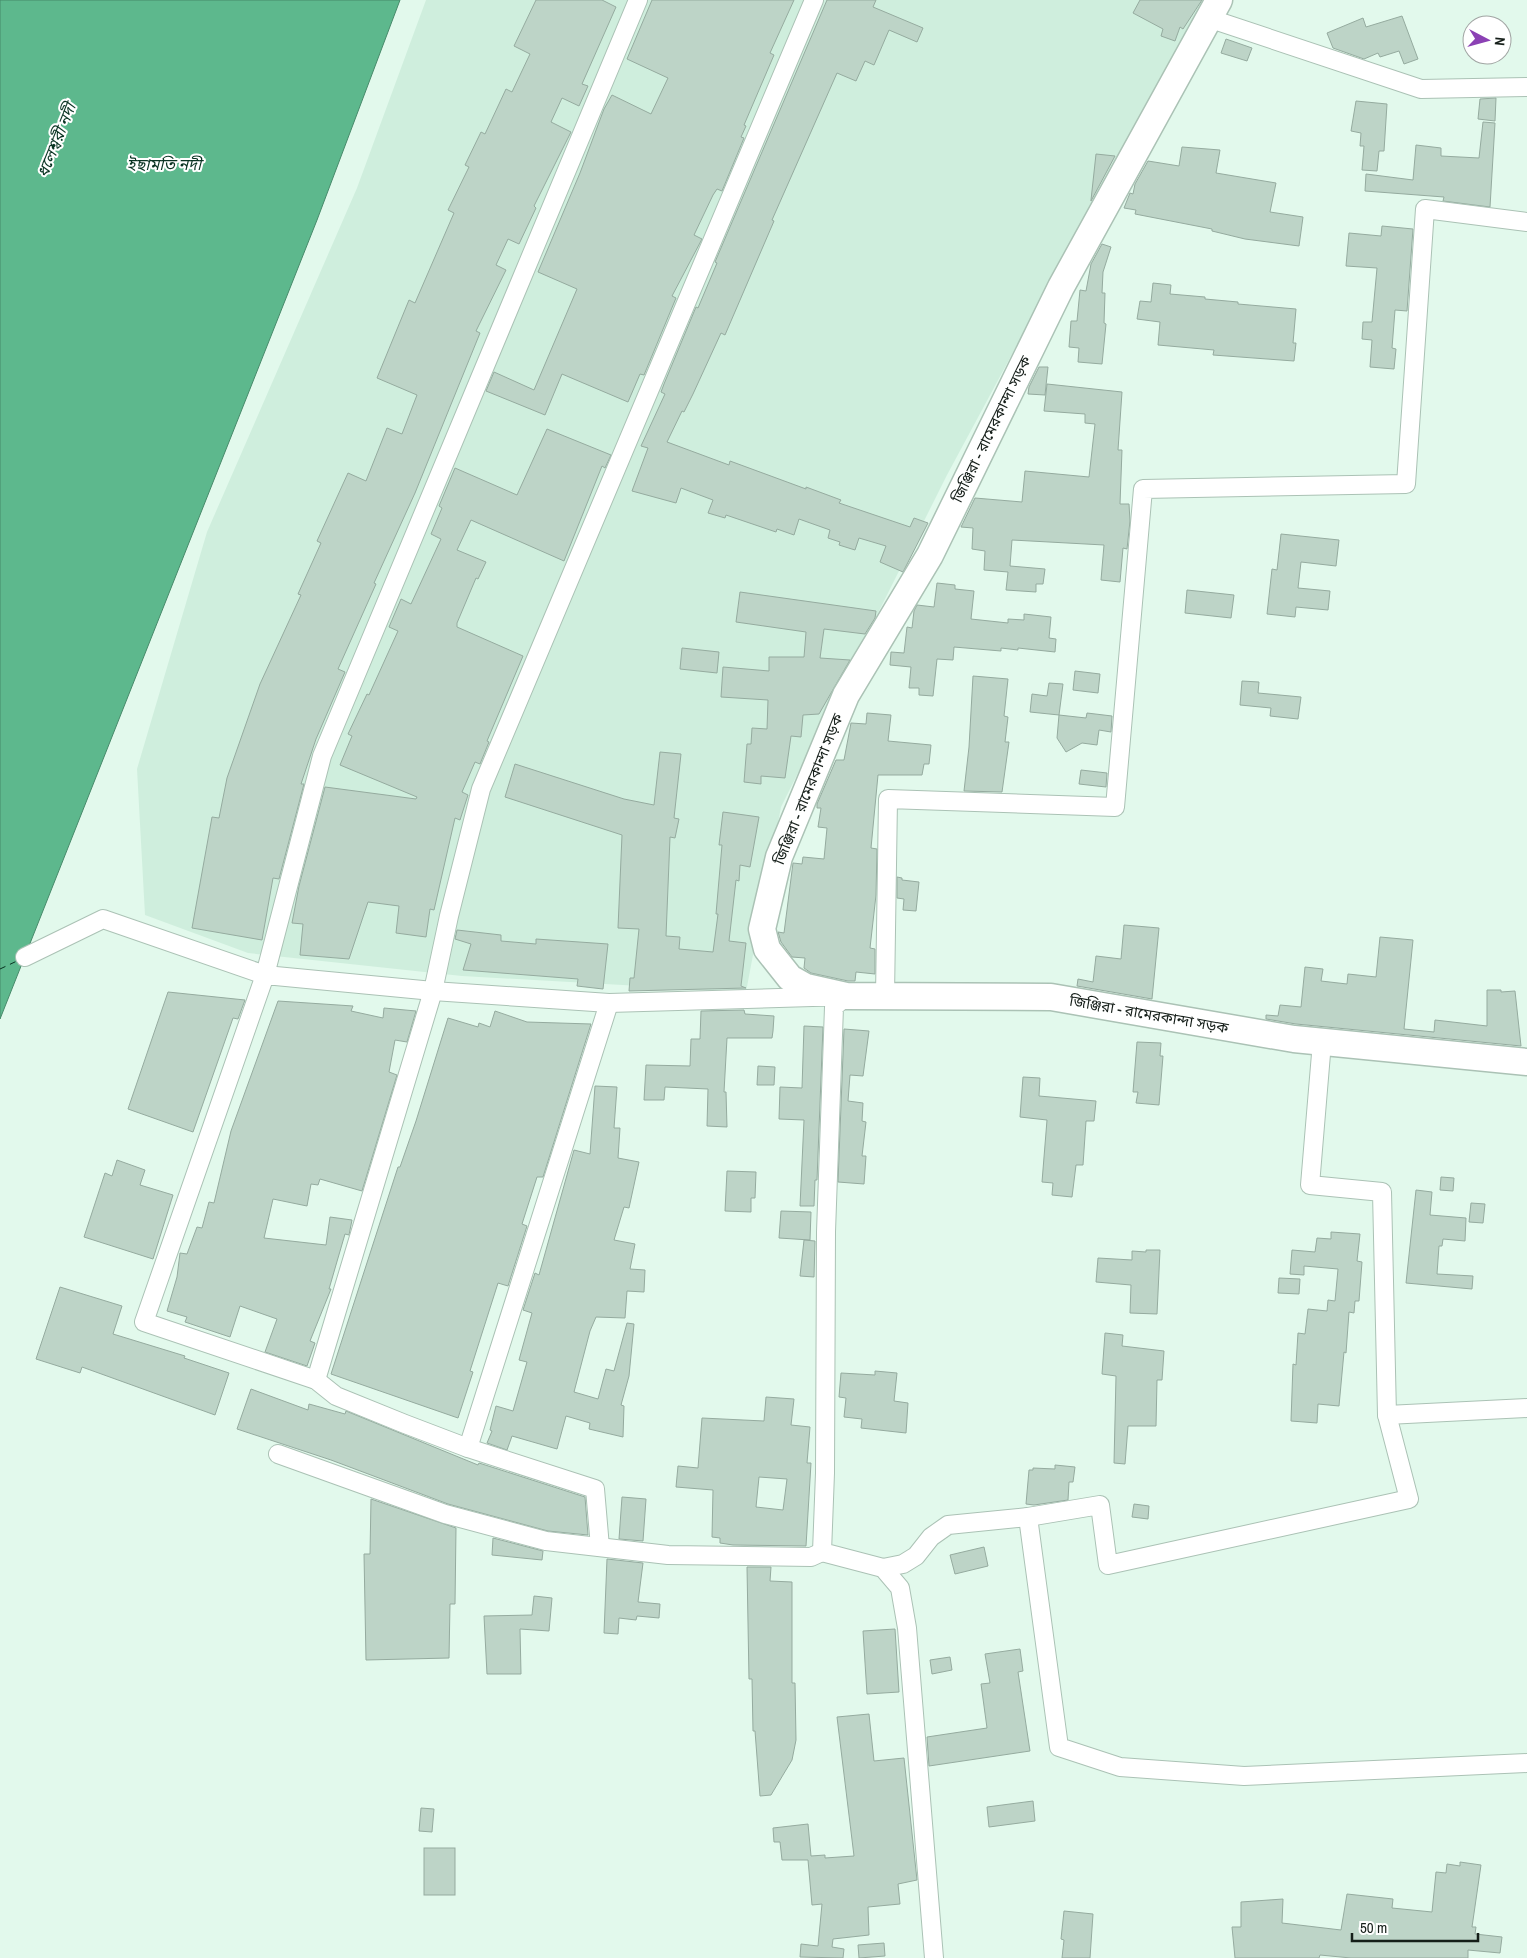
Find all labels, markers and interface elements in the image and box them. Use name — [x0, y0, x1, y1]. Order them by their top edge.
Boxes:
north arrow — [1462, 15, 1512, 65]
text: N — [1491, 36, 1509, 46]
water label: ধলেশ্বরী নদী — [31, 97, 82, 180]
water label: ইছামতি নদী — [127, 153, 204, 175]
street label: জিঞ্জিরা - রামেরকান্দা সড়ক — [946, 351, 1036, 507]
street label: জিঞ্জিরা - রামেরকান্দা সড়ক — [768, 710, 848, 869]
street label: জিঞ্জিরা - রামেরকান্দা সড়ক — [1067, 989, 1231, 1038]
scale bar — [1352, 1910, 1478, 1942]
text: 50 m — [1360, 1917, 1387, 1938]

